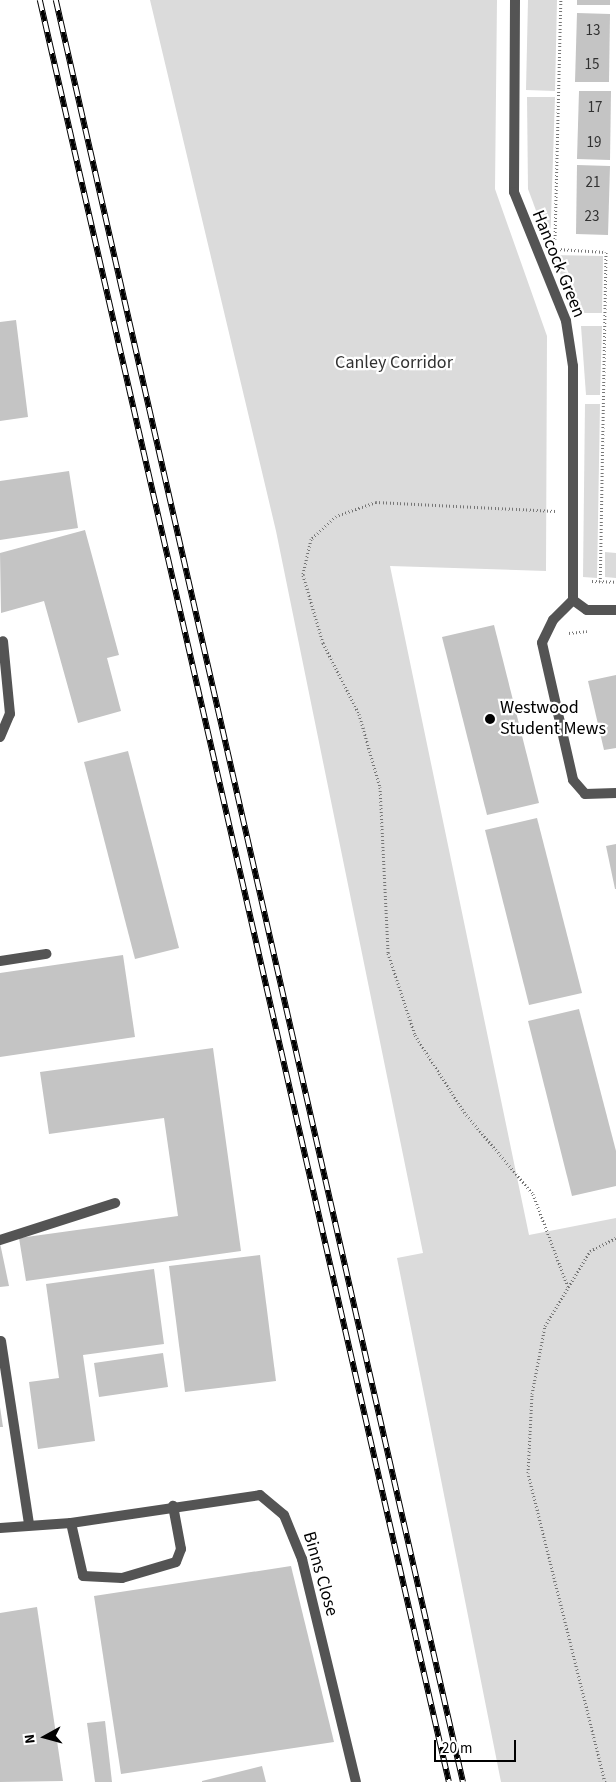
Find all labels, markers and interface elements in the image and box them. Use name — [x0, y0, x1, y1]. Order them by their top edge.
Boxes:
house number: 13 — [586, 22, 600, 40]
house number: 15 — [585, 56, 599, 74]
house number: 17 — [588, 99, 602, 117]
house number: 19 — [587, 134, 601, 152]
house number: 21 — [586, 174, 600, 192]
street label: Hancock Green — [527, 207, 589, 321]
house number: 23 — [585, 208, 599, 226]
park label: Canley Corridor — [335, 352, 453, 374]
place label: Westwood Student Mews — [500, 698, 606, 741]
marker: Westwood Student Mews — [484, 713, 496, 725]
street label: Binns Close — [298, 1529, 342, 1619]
north arrow — [20, 1712, 70, 1762]
scale bar — [436, 1730, 518, 1762]
text: N — [20, 1733, 41, 1745]
text: 20 m — [442, 1738, 472, 1759]

